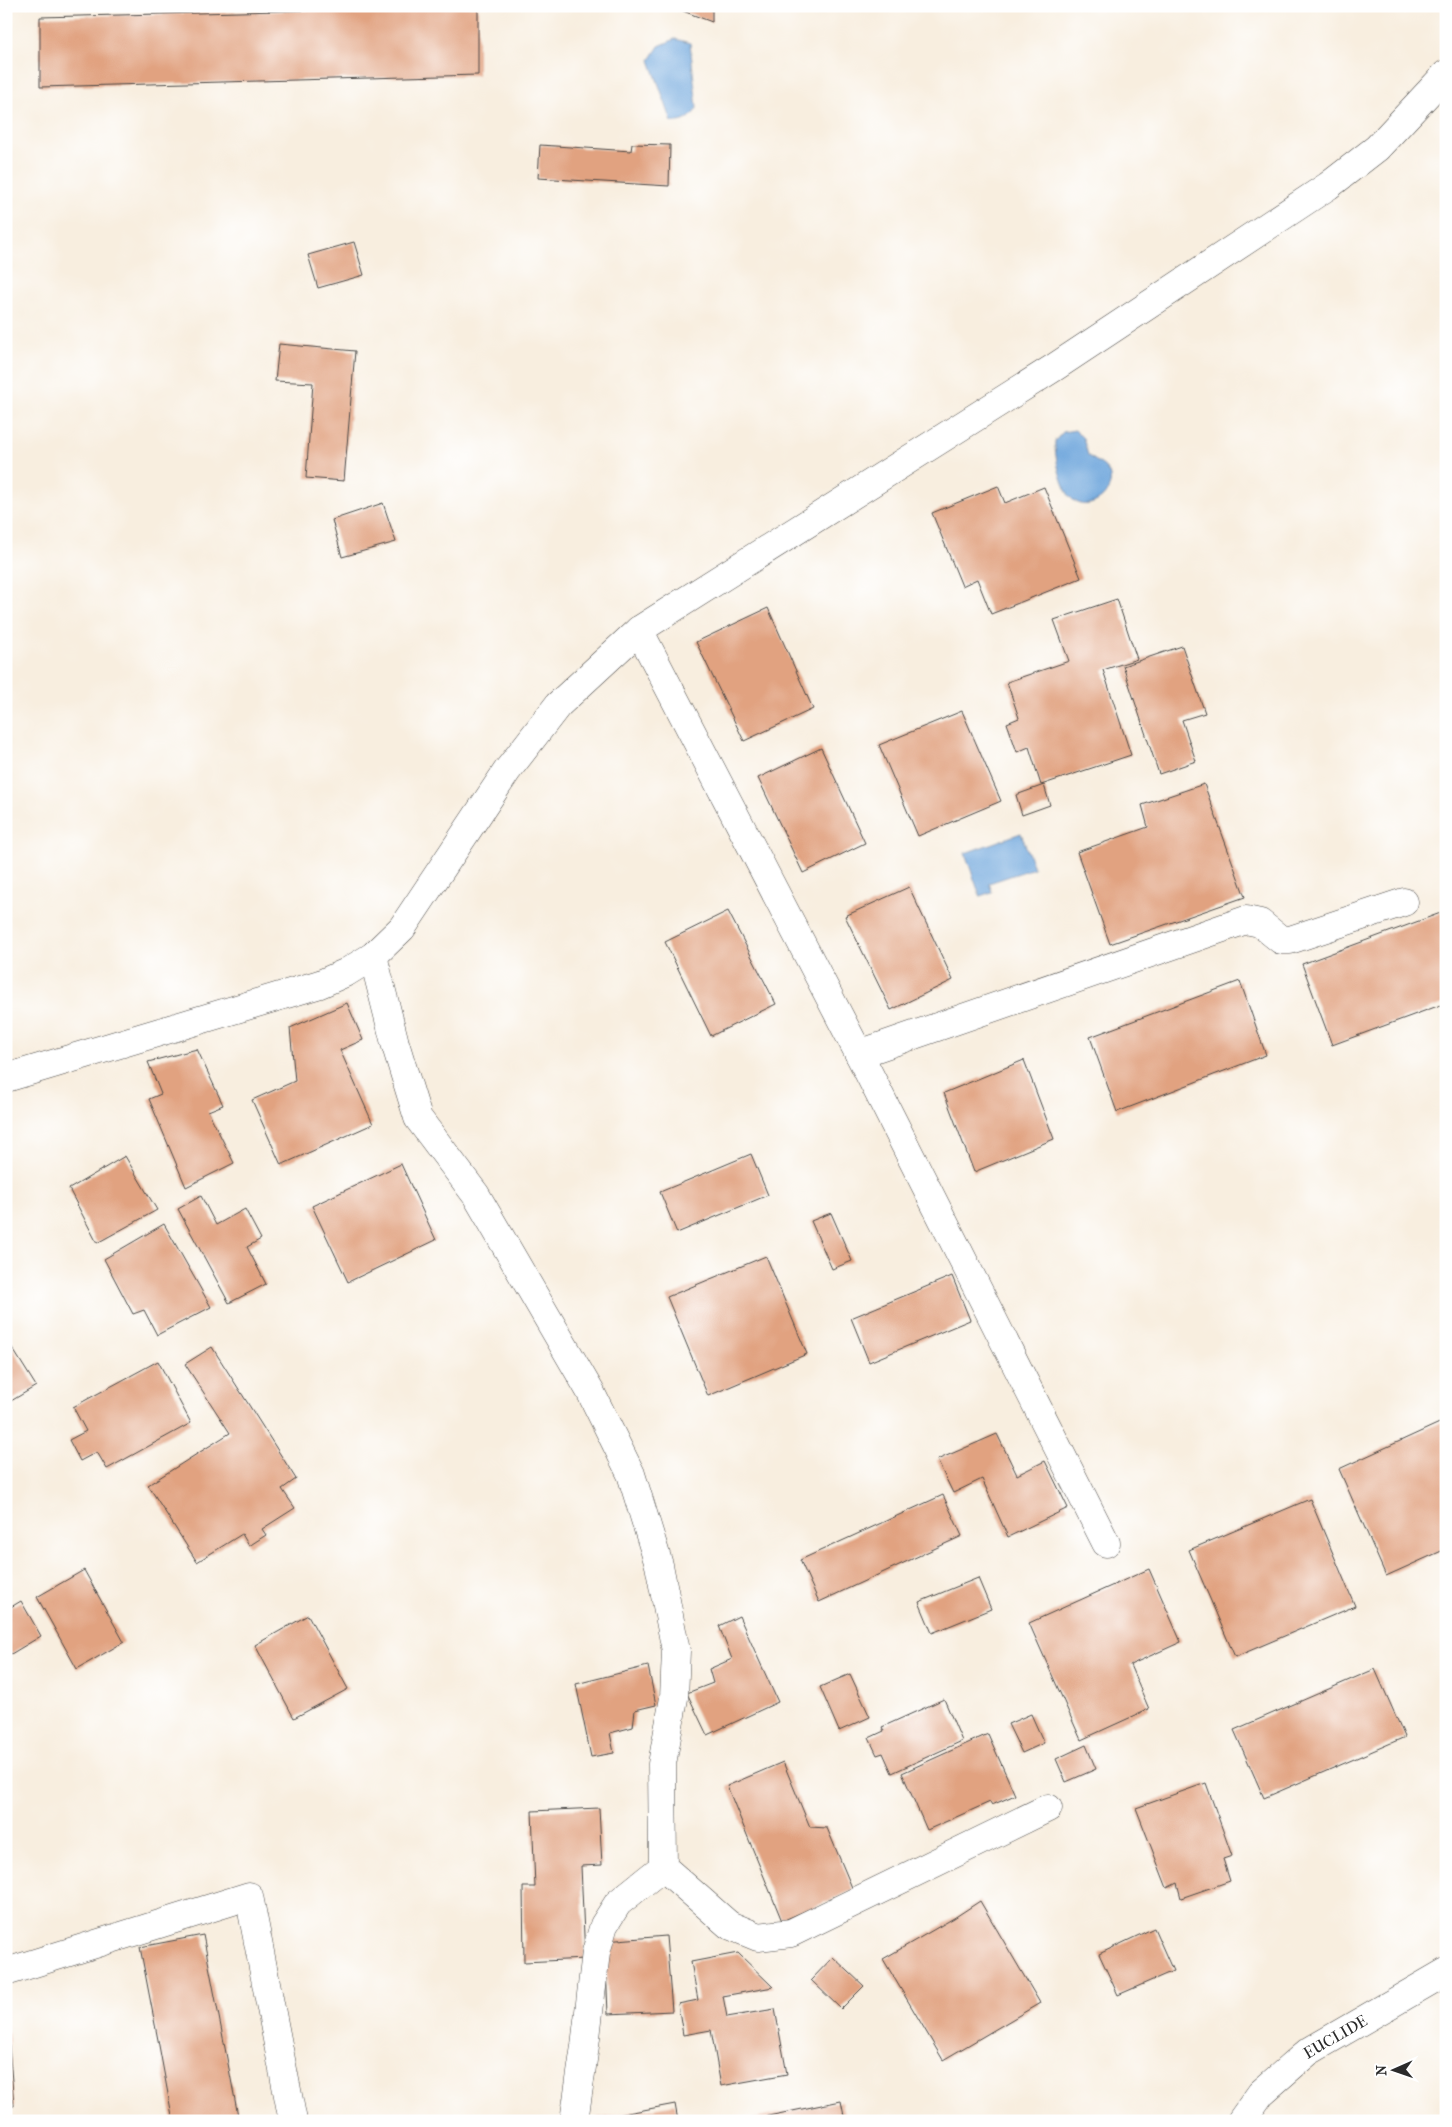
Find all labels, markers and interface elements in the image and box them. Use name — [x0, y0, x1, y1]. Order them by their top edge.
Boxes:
street label: EUCLIDE — [1300, 2011, 1371, 2063]
north arrow — [1370, 2044, 1420, 2094]
text: N — [1373, 2064, 1390, 2076]

